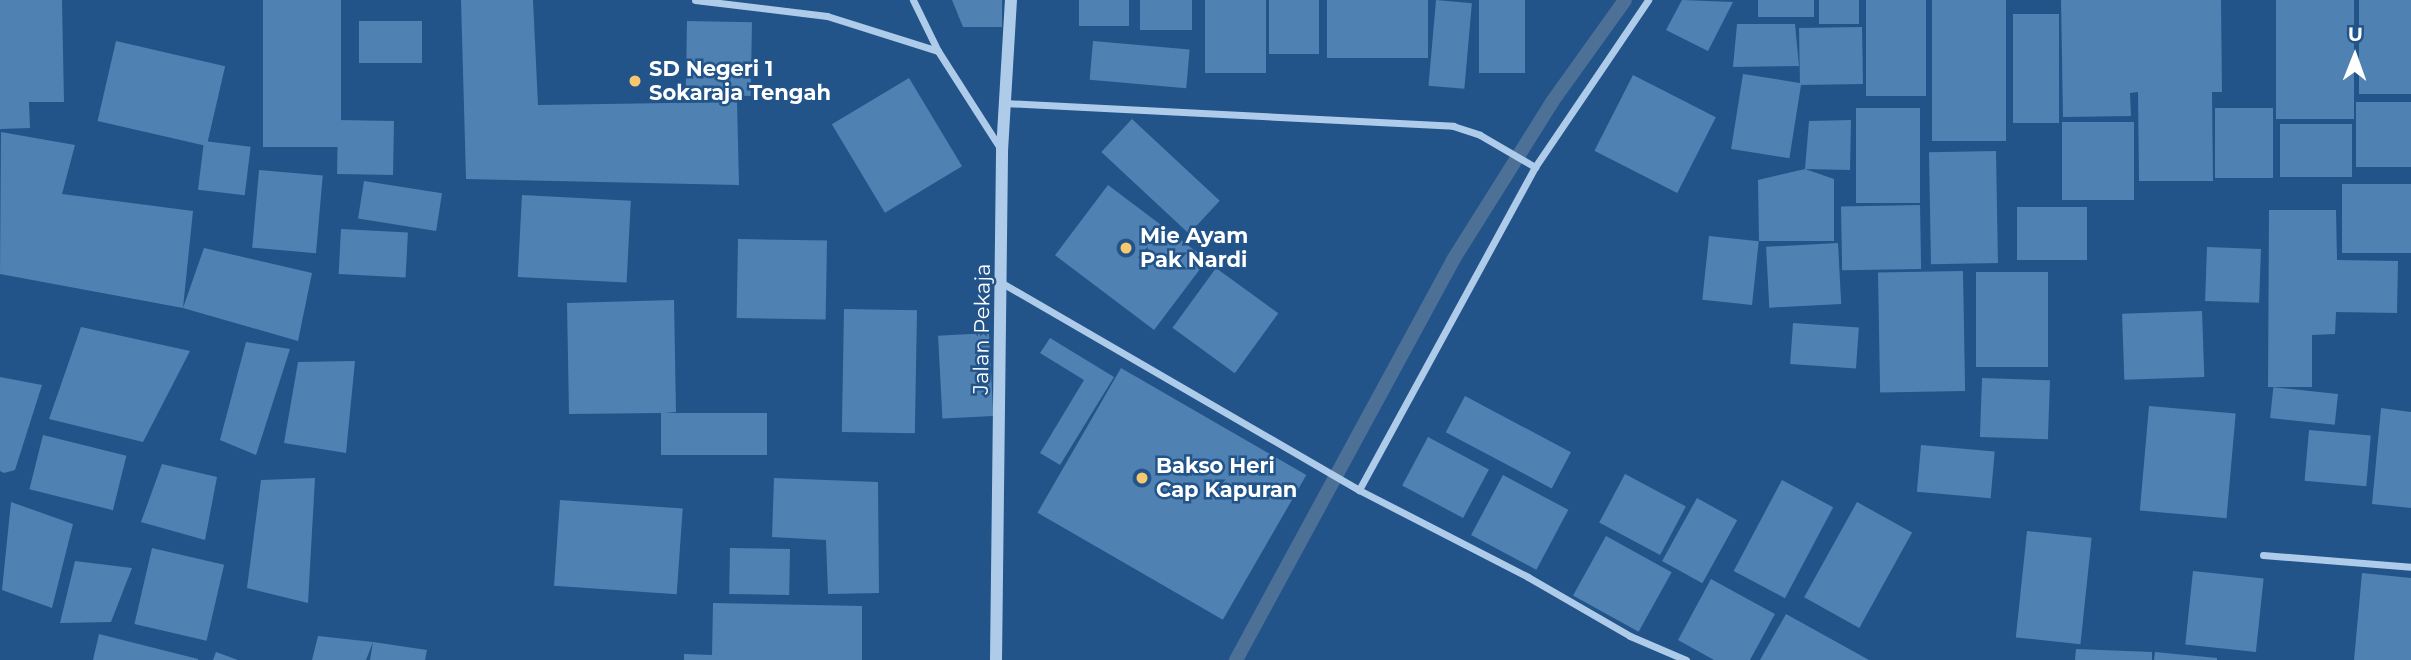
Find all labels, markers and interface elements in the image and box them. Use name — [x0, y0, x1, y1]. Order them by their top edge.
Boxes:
north arrow — [2320, 21, 2390, 91]
text: U — [2348, 23, 2363, 46]
place label: SD Negeri 1 Sokaraja Tengah — [649, 56, 831, 106]
marker: SD Negeri 1 Sokaraja Tengah — [627, 73, 643, 89]
place label: Mie Ayam Pak Nardi — [1140, 223, 1248, 273]
marker: Mie Ayam Pak Nardi — [1118, 240, 1134, 256]
street label: Jalan Pekaja — [968, 263, 996, 395]
place label: Bakso Heri Cap Kapuran — [1156, 453, 1297, 503]
marker: Bakso Heri Cap Kapuran — [1134, 470, 1150, 486]

